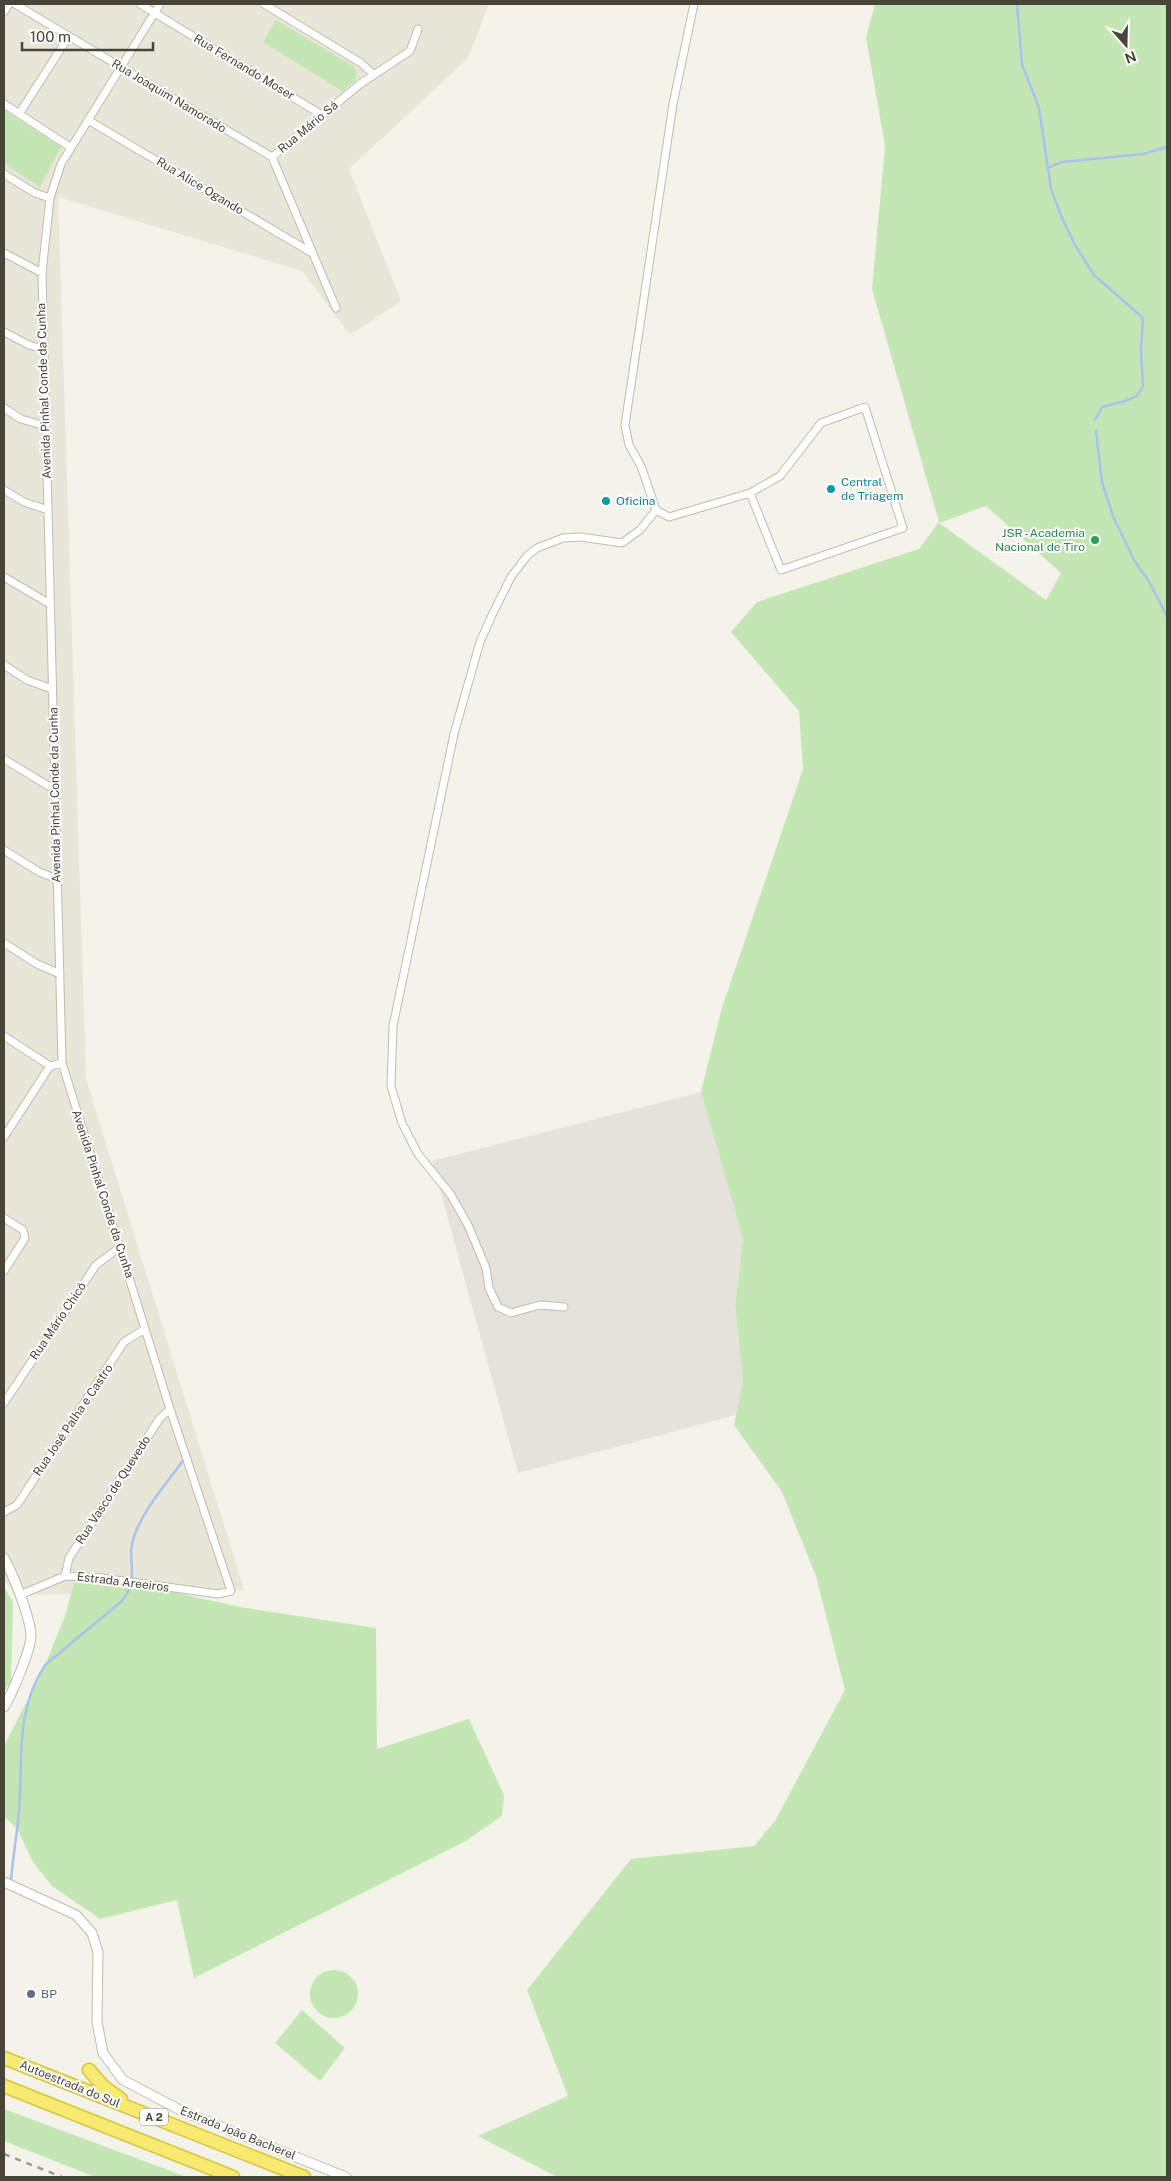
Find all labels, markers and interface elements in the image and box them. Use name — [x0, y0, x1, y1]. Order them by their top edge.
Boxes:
scale bar — [22, 20, 154, 52]
north arrow — [1101, 20, 1151, 70]
text: 100 m — [30, 28, 71, 45]
street label: Rua Fernando Moser — [191, 31, 297, 103]
text: N — [1123, 48, 1138, 67]
street label: Rua Joaquim Namorado — [109, 56, 229, 136]
street label: Rua Mário Sá — [275, 98, 341, 156]
street label: Rua Alice Ogando — [154, 154, 246, 218]
street label: Avenida Pinhal Conde da Cunha — [34, 303, 54, 479]
place label: Central de Triagem — [841, 475, 903, 503]
marker: Central de Triagem — [825, 483, 837, 495]
place label: Oficina — [616, 494, 655, 508]
marker: Oficina — [600, 495, 612, 507]
place label: JSR - Academia Nacional de Tiro — [995, 526, 1085, 554]
marker: JSR - Academia Nacional de Tiro — [1089, 534, 1101, 546]
street label: Avenida Pinhal Conde da Cunha — [46, 707, 64, 883]
street label: Avenida Pinhal Conde da Cunha — [69, 1108, 137, 1280]
street label: Rua Mário Chicô — [27, 1279, 89, 1362]
street label: Rua José Palha e Castro — [30, 1361, 116, 1479]
street label: Rua Vasco de Quevedo — [73, 1433, 153, 1547]
street label: Estrada Areeiros — [76, 1569, 170, 1595]
place label: BP — [41, 1987, 57, 2001]
marker: BP — [25, 1988, 37, 2000]
street label: Autoestrada do Sul — [18, 2057, 123, 2111]
street label: Estrada João Bacherel — [178, 2103, 298, 2163]
road number: A 2 — [140, 2108, 168, 2126]

